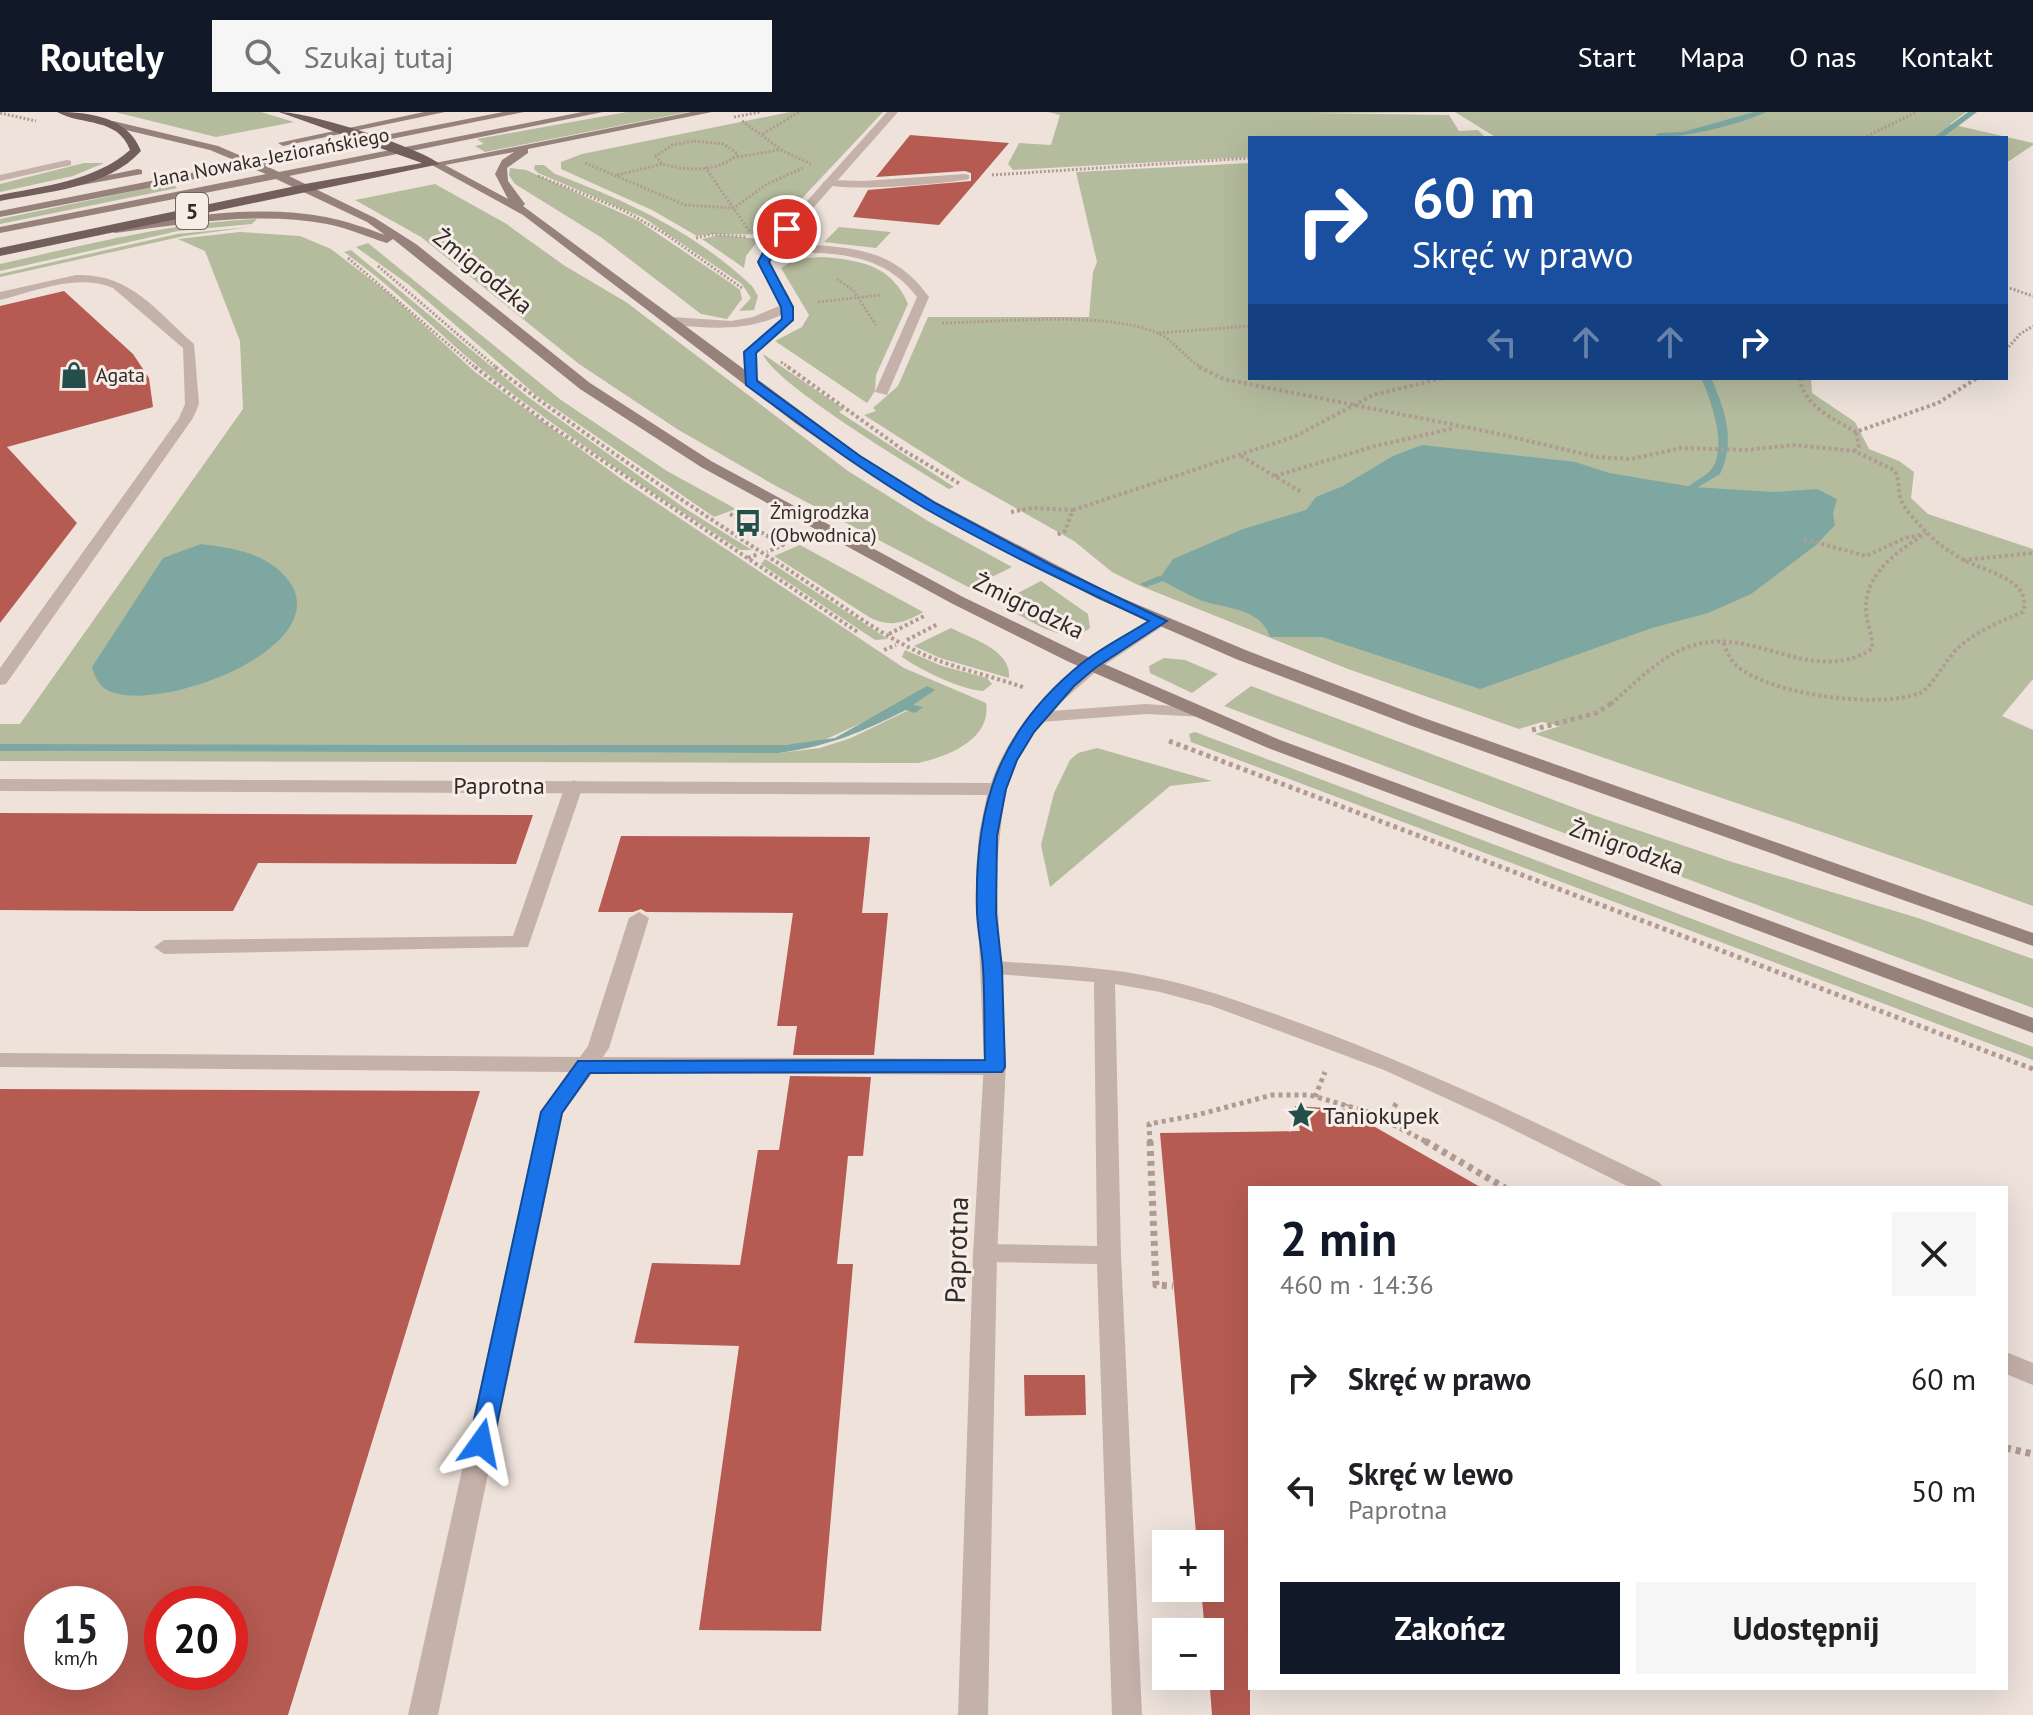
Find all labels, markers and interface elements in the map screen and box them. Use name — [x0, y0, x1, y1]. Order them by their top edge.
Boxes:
search box — [212, 20, 772, 92]
text: Routely — [40, 32, 164, 81]
icon: search — [240, 34, 284, 78]
text: Szukaj tutaj — [304, 37, 454, 76]
text: Start — [1578, 38, 1636, 75]
text: Mapa — [1680, 38, 1745, 75]
text: O nas — [1789, 38, 1857, 75]
text: Kontakt — [1901, 38, 1993, 75]
street label: Jana Nowaka-Jeziorańskiego — [150, 121, 391, 193]
text: 60 m — [1412, 161, 1535, 233]
icon: right — [1280, 168, 1384, 272]
road number: 5 — [176, 193, 208, 229]
pin — [753, 195, 821, 263]
icon: arrive — [765, 207, 809, 251]
street label: Żmigrodzka — [427, 221, 539, 321]
text: Skręć w prawo — [1412, 231, 1634, 278]
icon: left — [1480, 320, 1524, 364]
icon: ahead — [1564, 320, 1608, 364]
icon: ahead — [1648, 320, 1692, 364]
icon: right — [1732, 320, 1776, 364]
shop icon: Agata — [59, 360, 89, 390]
place label: Agata — [96, 362, 145, 388]
place label: Żmigrodzka (Obwodnica) — [770, 499, 877, 548]
bus stop icon: Żmigrodzka (Obwodnica) — [733, 508, 763, 538]
street label: Żmigrodzka — [969, 566, 1089, 646]
street label: Paprotna — [453, 770, 545, 801]
street label: Żmigrodzka — [1566, 812, 1688, 882]
place icon: Taniokupek — [1286, 1100, 1316, 1130]
place label: Taniokupek — [1323, 1100, 1440, 1131]
street label: Paprotna — [936, 1196, 976, 1304]
text: 2 min — [1280, 1207, 1397, 1269]
button: close — [1892, 1212, 1976, 1296]
text: 460 m · 14:36 — [1280, 1268, 1434, 1301]
icon: right — [1280, 1356, 1324, 1400]
text: Skręć w prawo — [1348, 1359, 1531, 1398]
text: 60 m — [1911, 1359, 1976, 1398]
position arrow — [439, 1401, 523, 1485]
text: Skręć w lewo — [1348, 1454, 1514, 1493]
icon: left — [1280, 1468, 1324, 1512]
text: 50 m — [1911, 1471, 1976, 1510]
text: Paprotna — [1348, 1493, 1447, 1526]
map controls — [1152, 1530, 1224, 1690]
button: + — [1152, 1530, 1224, 1602]
button: Zakończ — [1280, 1582, 1620, 1674]
button: Udostępnij — [1636, 1582, 1976, 1674]
speed limit sign: 20 — [144, 1586, 248, 1690]
text: 15 — [53, 1602, 99, 1654]
button: − — [1152, 1618, 1224, 1690]
text: km/h — [54, 1645, 98, 1671]

